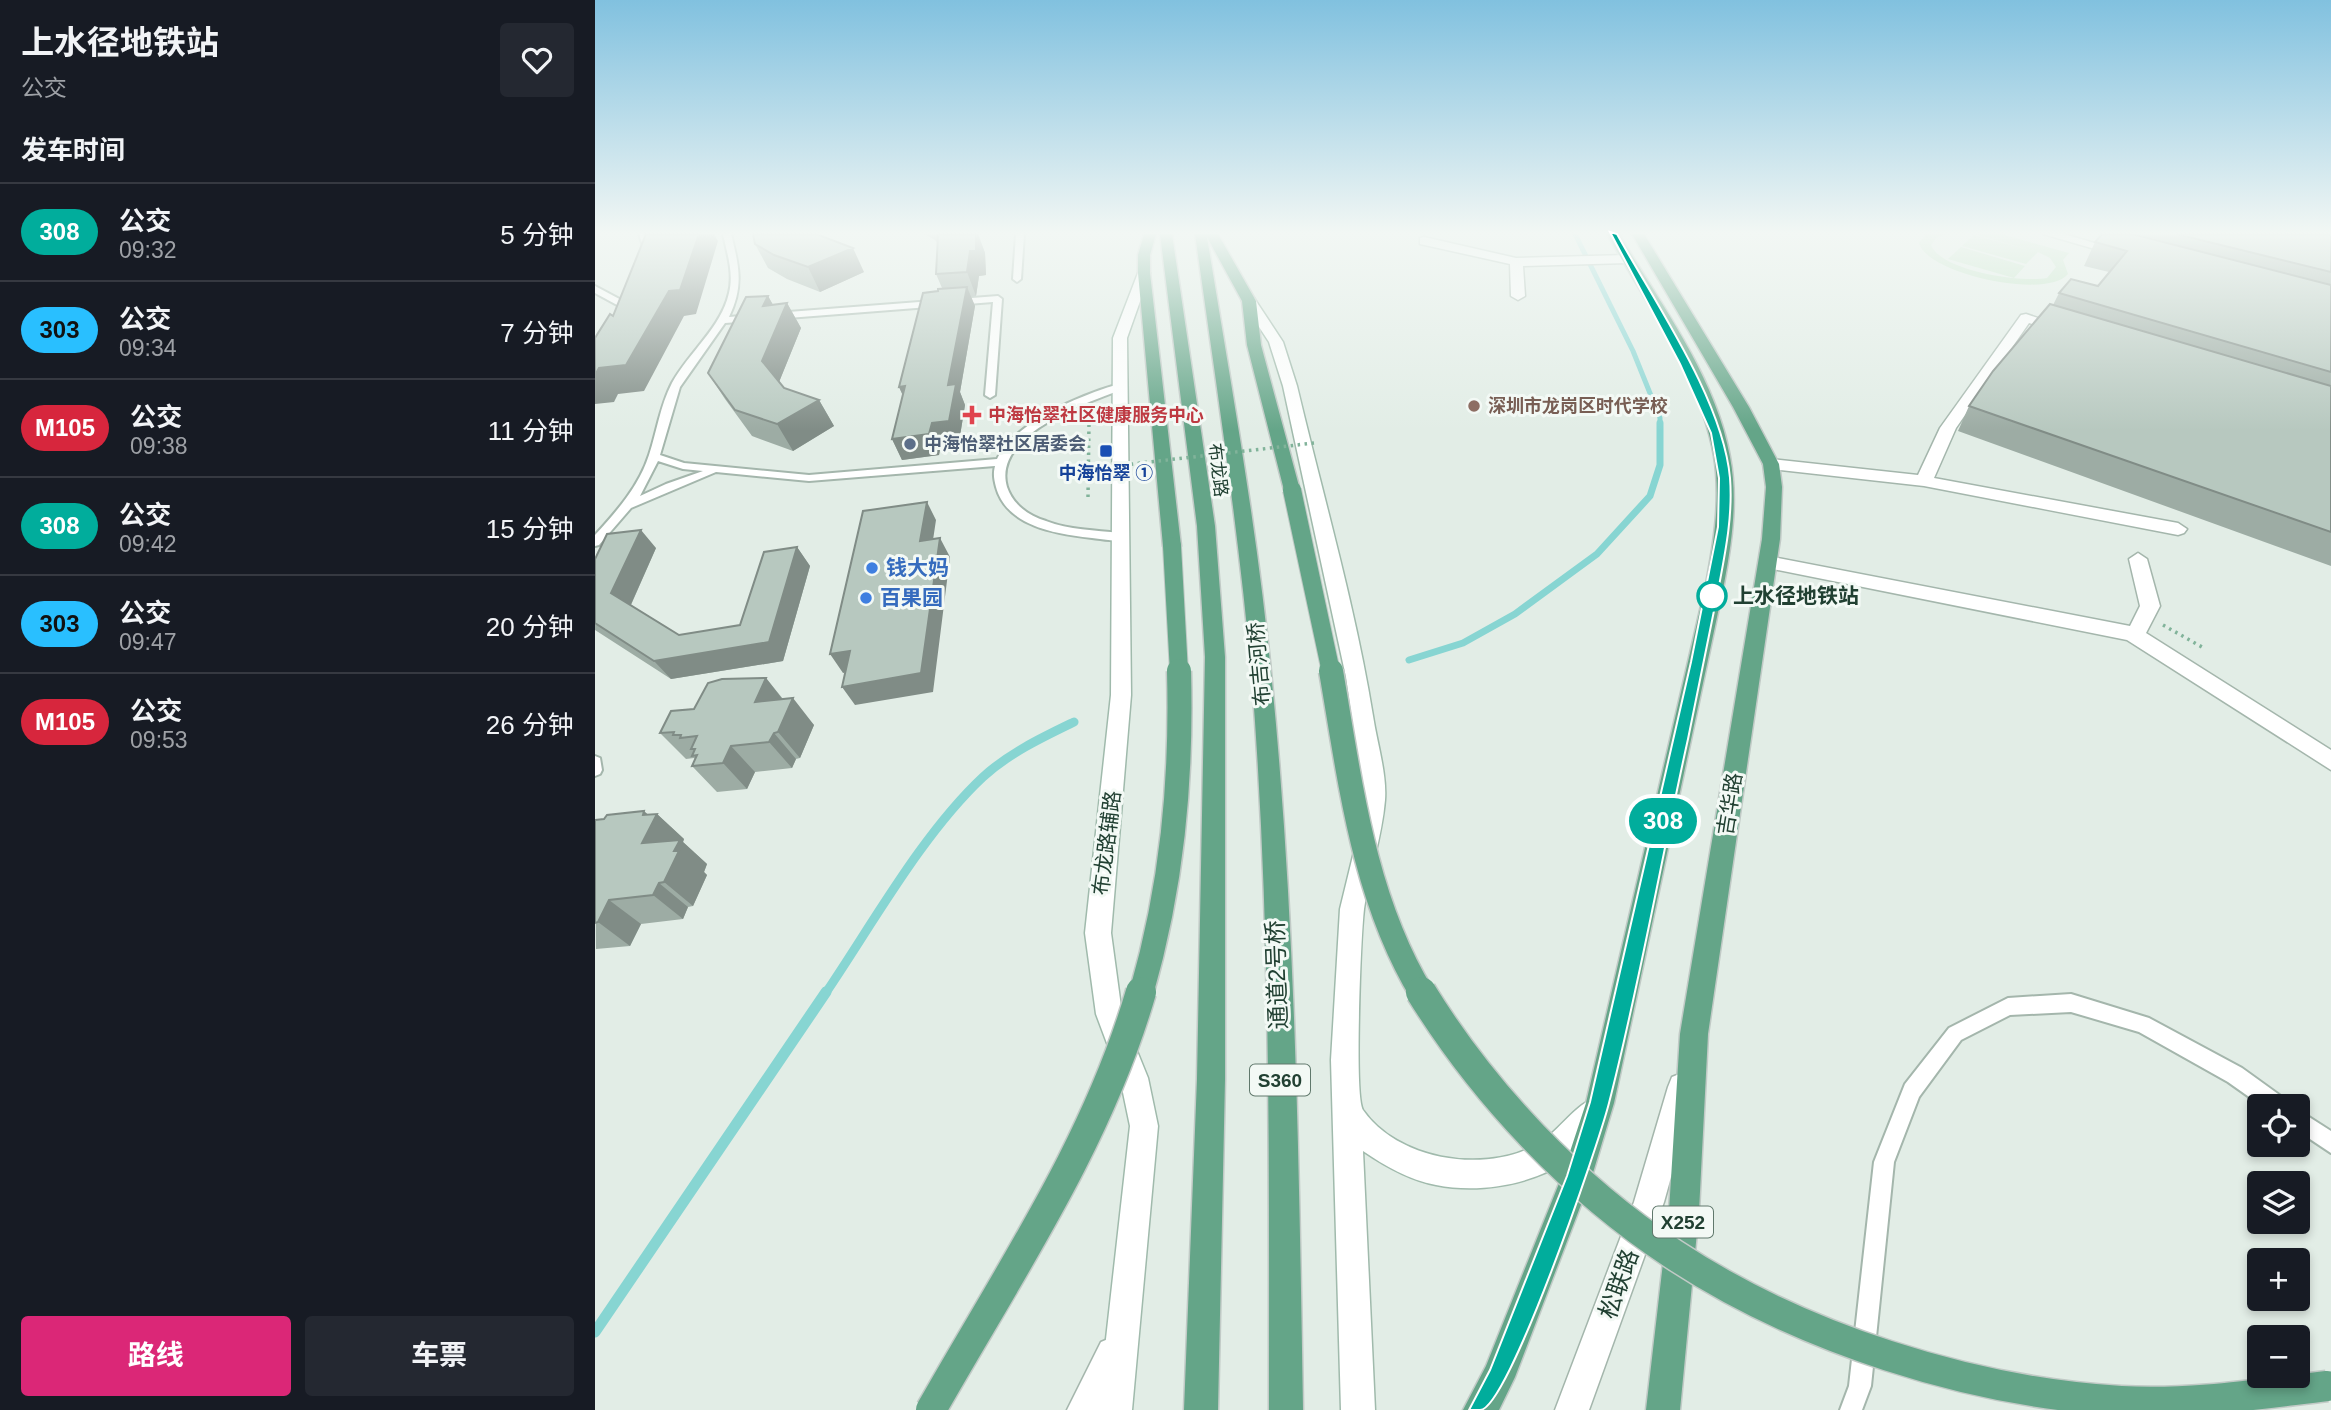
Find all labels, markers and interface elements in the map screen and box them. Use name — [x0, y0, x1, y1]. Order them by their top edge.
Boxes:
button: heart — [500, 23, 574, 97]
text: 上水径地铁站 — [21, 24, 219, 61]
text: 公交 — [21, 75, 67, 101]
text: 发车时间 — [21, 135, 125, 165]
text: 公交 — [119, 206, 171, 236]
text: 308 — [39, 218, 80, 245]
text: 5 分钟 — [500, 220, 574, 250]
text: 09:32 — [119, 237, 177, 263]
text: 公交 — [119, 304, 171, 334]
text: 303 — [39, 316, 80, 343]
text: 7 分钟 — [500, 318, 574, 348]
text: 09:34 — [119, 335, 177, 361]
place label: 深圳市龙岗区时代学校 — [1488, 396, 1668, 416]
marker: 深圳市龙岗区时代学校 — [1466, 398, 1482, 414]
text: 公交 — [130, 402, 182, 432]
marker: 中海怡翠社区健康服务中心 — [962, 405, 982, 425]
place label: 中海怡翠社区健康服务中心 — [988, 405, 1204, 425]
text: M105 — [35, 414, 95, 441]
text: 11 分钟 — [488, 416, 574, 446]
text: 09:38 — [130, 433, 188, 459]
place label: 中海怡翠社区居委会 — [924, 434, 1086, 454]
marker: 中海怡翠社区居委会 — [902, 436, 918, 452]
street label: 布龙路 — [1205, 442, 1231, 498]
marker: 中海怡翠 ① — [1098, 443, 1114, 459]
place label: 中海怡翠 ① — [1058, 463, 1154, 483]
text: 公交 — [119, 500, 171, 530]
text: 308 — [39, 512, 80, 539]
text: 15 分钟 — [486, 514, 574, 544]
text: 09:42 — [119, 531, 177, 557]
place label: 钱大妈 — [886, 556, 949, 579]
marker: 钱大妈 — [864, 560, 880, 576]
marker: 上水径地铁站 — [1697, 581, 1727, 611]
place label: 上水径地铁站 — [1733, 584, 1859, 607]
place label: 百果园 — [880, 586, 943, 609]
marker: 百果园 — [858, 590, 874, 606]
text: 公交 — [119, 598, 171, 628]
text: 303 — [39, 610, 80, 637]
text: 20 分钟 — [486, 612, 574, 642]
street label: 布吉河桥 — [1243, 621, 1274, 707]
text: 09:47 — [119, 629, 177, 655]
text: 公交 — [130, 696, 182, 726]
text: M105 — [35, 708, 95, 735]
text: 26 分钟 — [486, 710, 574, 740]
text: 09:53 — [130, 727, 188, 753]
street label: 吉华路 — [1713, 771, 1746, 837]
street label: 布龙路辅路 — [1089, 789, 1124, 896]
line badge: 308 — [1623, 798, 1703, 844]
text: 308 — [1643, 807, 1683, 834]
street label: 通道2号桥 — [1261, 920, 1292, 1030]
road number: S360 — [1250, 1064, 1310, 1096]
map controls — [2247, 1094, 2310, 1388]
button: locate — [2247, 1094, 2310, 1157]
button: layers — [2247, 1171, 2310, 1234]
road number: X252 — [1653, 1206, 1713, 1238]
street label: 松联路 — [1594, 1245, 1644, 1322]
button: + — [2247, 1248, 2310, 1311]
button: 路线 — [21, 1316, 291, 1396]
button: 车票 — [305, 1316, 574, 1396]
button: − — [2247, 1325, 2310, 1388]

